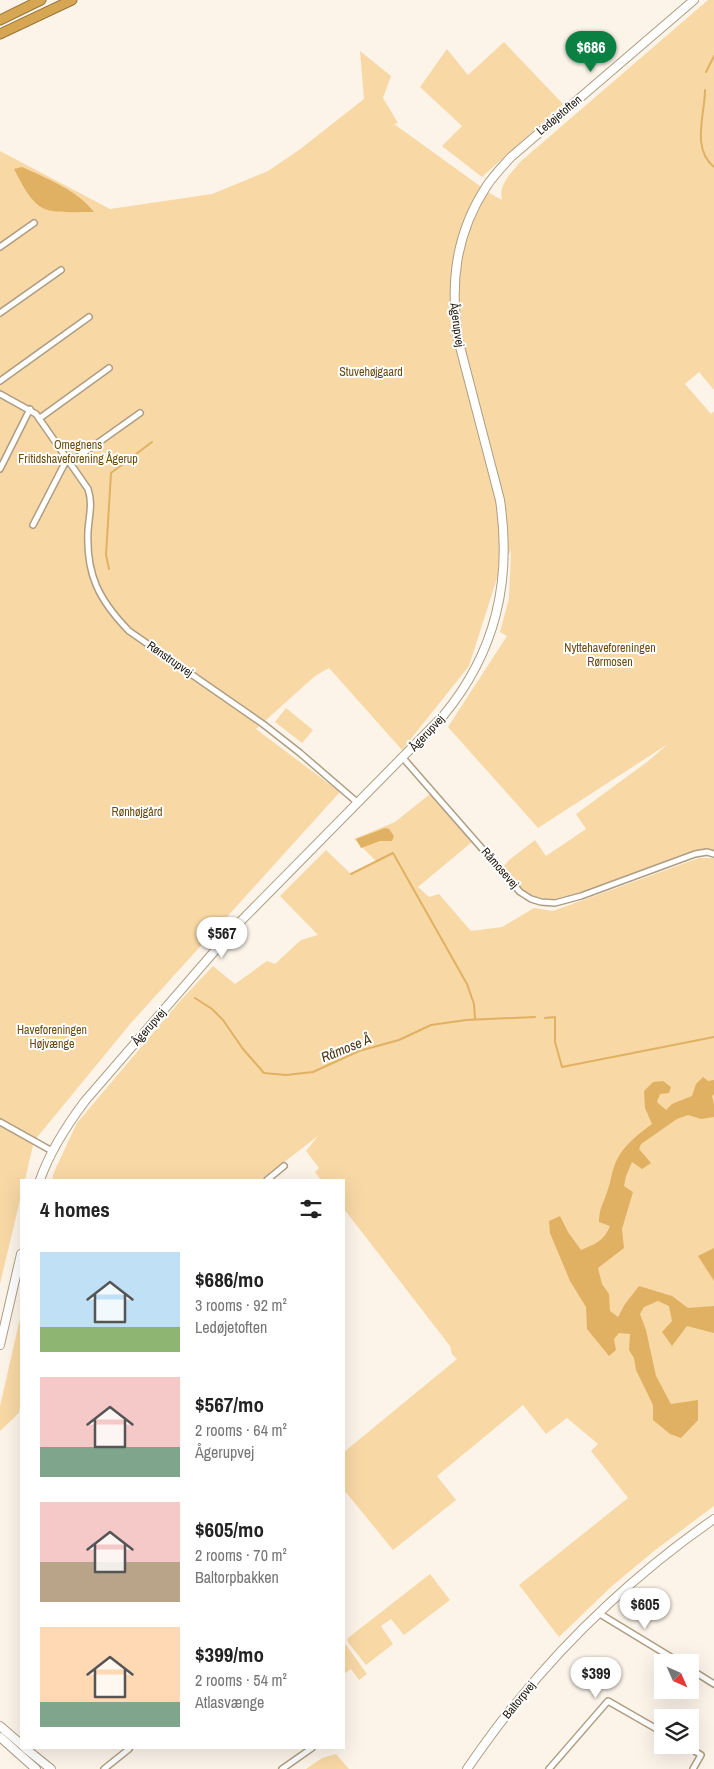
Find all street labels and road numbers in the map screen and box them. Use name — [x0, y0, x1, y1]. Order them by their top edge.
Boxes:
street label: Ledøjetoften — [533, 91, 585, 139]
street label: Ågerupvej — [446, 301, 468, 348]
street label: Rønstrupvej — [144, 637, 196, 681]
street label: Ågerupvej — [405, 711, 448, 755]
street label: Råmosevej — [478, 844, 522, 892]
street label: Ågerupvej — [128, 1005, 170, 1050]
street label: Baltorpvej — [499, 1678, 539, 1722]

